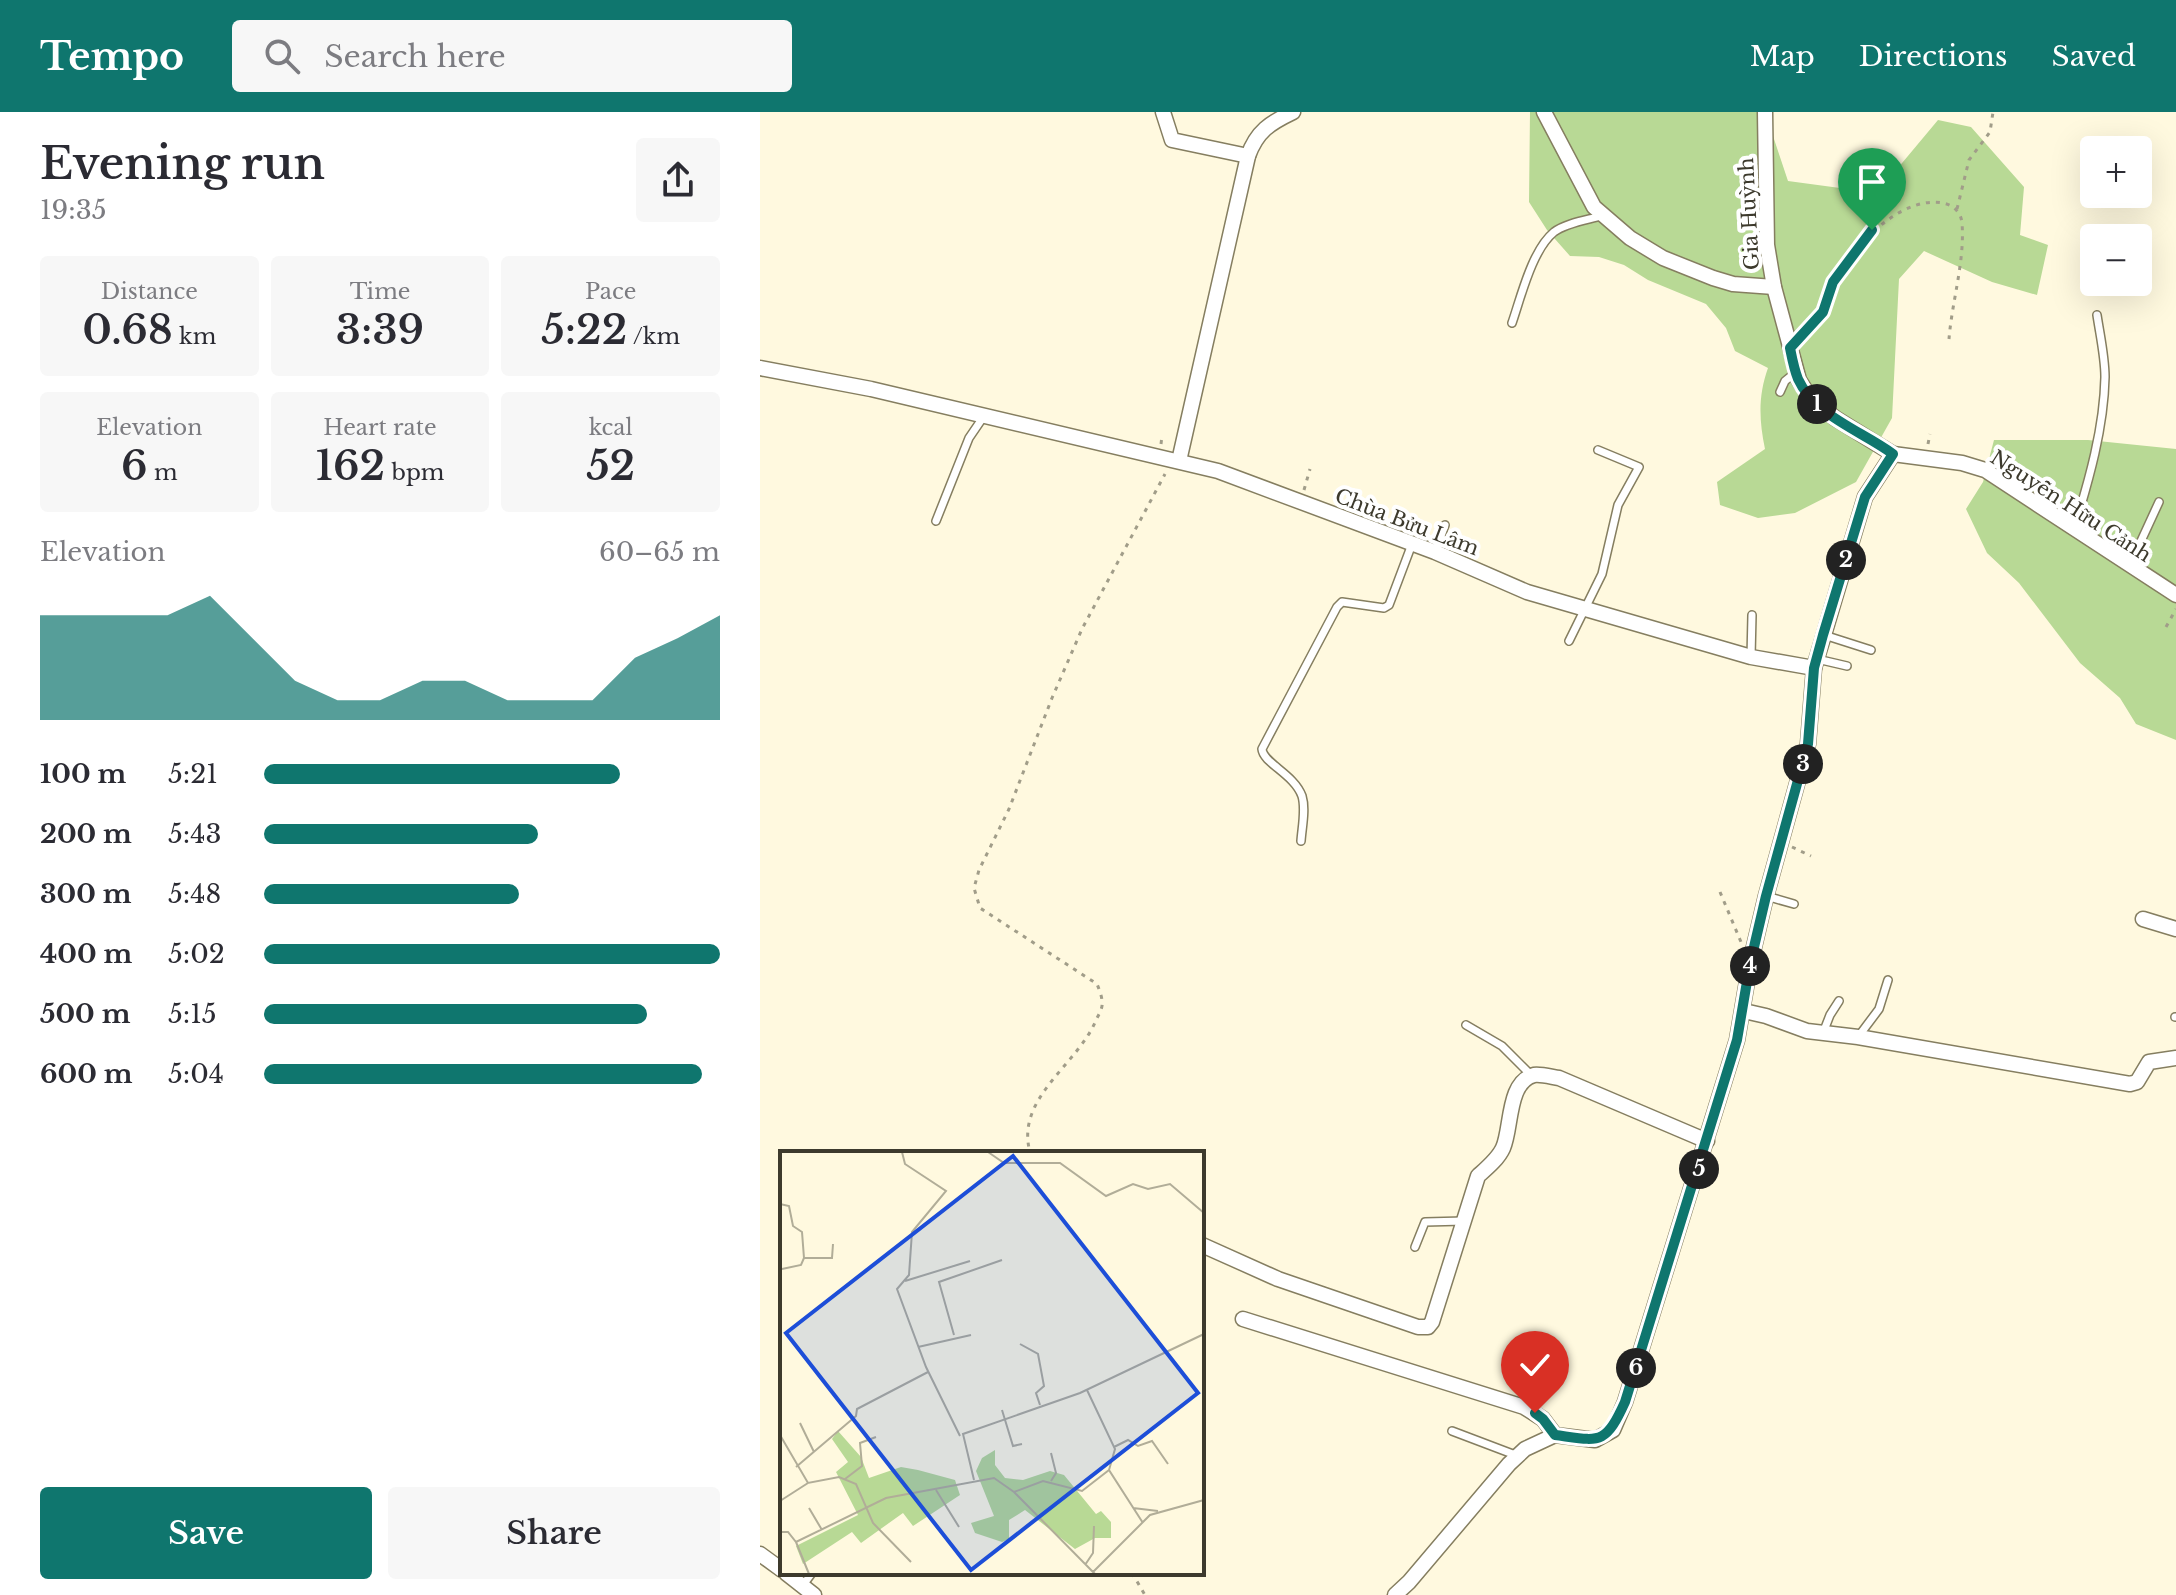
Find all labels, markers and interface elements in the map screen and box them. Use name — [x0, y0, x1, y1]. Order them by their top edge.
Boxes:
search box — [232, 20, 792, 92]
text: Tempo — [40, 33, 184, 80]
icon: search — [260, 34, 304, 78]
text: Search here — [324, 38, 506, 75]
text: Map — [1750, 39, 1815, 74]
text: Directions — [1859, 39, 2008, 74]
text: Saved — [2052, 39, 2136, 74]
text: Evening run — [40, 136, 325, 191]
map controls — [2080, 136, 2152, 296]
button: + — [2080, 136, 2152, 208]
button: share — [636, 138, 720, 222]
pin — [1838, 148, 1906, 230]
street label: Gia Huỳnh — [1734, 157, 1764, 271]
icon: arrive — [1850, 160, 1894, 204]
text: 19:35 — [40, 194, 107, 226]
button: − — [2080, 224, 2152, 296]
text: Distance — [101, 278, 198, 305]
text: Time — [350, 278, 410, 305]
text: Pace — [585, 278, 636, 305]
text: 0.68 — [82, 305, 173, 355]
text: 3:39 — [336, 305, 424, 355]
text: 5:22 — [541, 305, 627, 355]
text: km — [173, 323, 216, 350]
text: /km — [627, 323, 680, 350]
pin: 1 — [1797, 384, 1837, 424]
text: 1 — [1812, 390, 1822, 417]
text: Elevation — [96, 414, 202, 441]
text: Heart rate — [323, 414, 437, 441]
text: kcal — [589, 414, 633, 441]
text: 6 — [121, 441, 148, 491]
text: 162 — [316, 441, 385, 491]
text: 52 — [586, 441, 635, 491]
street label: Nguyễn Hữu Cảnh — [1986, 445, 2156, 567]
text: m — [148, 459, 178, 486]
text: bpm — [385, 459, 444, 486]
street label: Chùa Bửu Lâm — [1332, 484, 1483, 561]
text: Elevation — [40, 536, 166, 568]
text: 60–65 m — [599, 536, 720, 568]
pin: 2 — [1826, 540, 1866, 580]
text: 2 — [1839, 546, 1853, 573]
pin: 3 — [1783, 744, 1823, 784]
text: 3 — [1796, 750, 1810, 777]
text: 100 m — [40, 758, 126, 790]
text: 5:21 — [168, 758, 218, 790]
text: 200 m — [40, 818, 132, 850]
text: 5:43 — [168, 818, 221, 850]
text: 300 m — [40, 878, 132, 910]
text: 5:48 — [168, 878, 221, 910]
text: 400 m — [40, 938, 132, 970]
text: 5:02 — [168, 938, 225, 970]
pin: 4 — [1730, 946, 1770, 986]
text: 4 — [1743, 952, 1757, 979]
text: 500 m — [40, 998, 130, 1030]
text: 5:15 — [168, 998, 217, 1030]
text: 600 m — [40, 1058, 132, 1090]
text: 5:04 — [168, 1058, 224, 1090]
pin: 5 — [1679, 1149, 1719, 1189]
inset map — [780, 1151, 1204, 1575]
text: 5 — [1692, 1155, 1706, 1182]
pin — [1501, 1331, 1569, 1413]
icon: check — [1513, 1343, 1557, 1387]
pin: 6 — [1616, 1348, 1656, 1388]
text: 6 — [1629, 1354, 1643, 1381]
button: Save — [40, 1487, 372, 1579]
button: Share — [388, 1487, 720, 1579]

